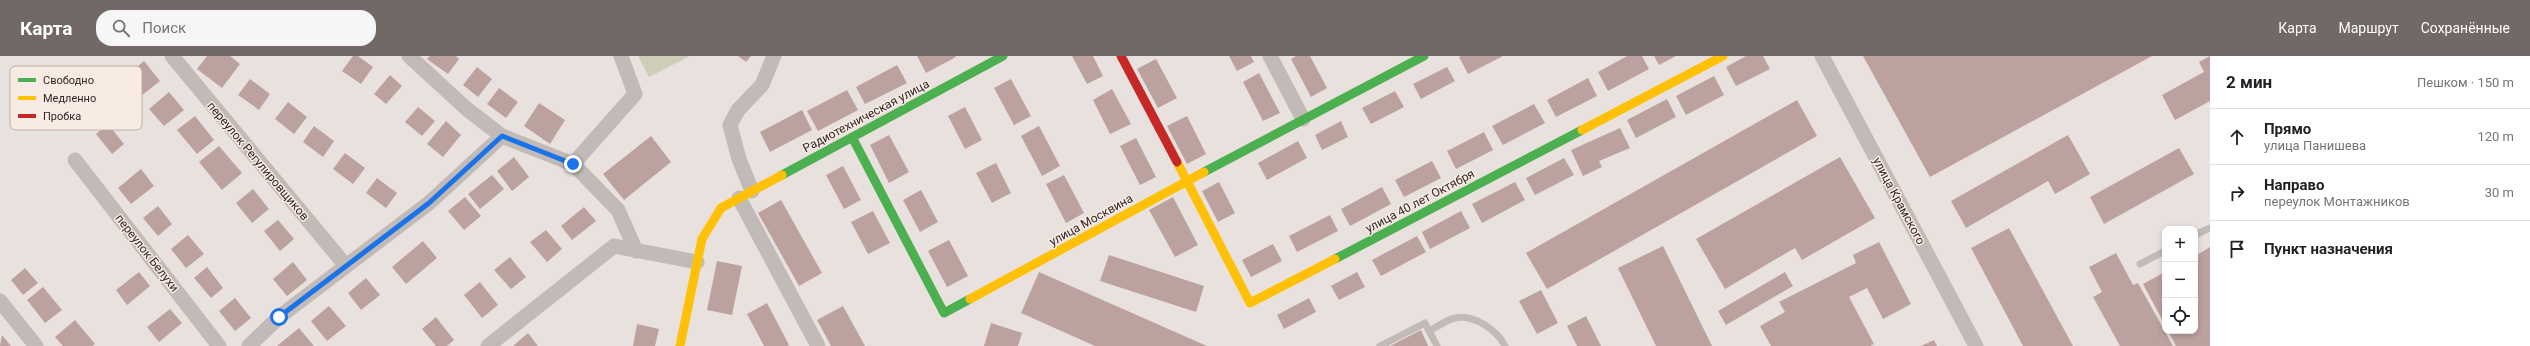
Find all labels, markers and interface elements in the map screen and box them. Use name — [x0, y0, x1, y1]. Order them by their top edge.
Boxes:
search box — [96, 10, 376, 46]
text: Карта — [20, 17, 72, 40]
icon: search — [110, 17, 132, 39]
text: Поиск — [142, 19, 186, 37]
text: Карта — [2278, 20, 2317, 36]
text: Маршрут — [2339, 20, 2399, 36]
text: Сохранённые — [2421, 20, 2510, 36]
legend — [10, 66, 142, 130]
text: 2 мин — [2226, 72, 2272, 92]
text: Свободно — [43, 74, 94, 87]
text: Пешком · 150 m — [2417, 75, 2514, 90]
street label: Радиотехническая улица — [800, 77, 932, 155]
text: Медленно — [43, 92, 96, 105]
street label: переулок Регулировщиков — [204, 99, 312, 223]
text: Пробка — [43, 110, 81, 123]
text: Прямо — [2264, 120, 2311, 138]
icon: ahead — [2226, 126, 2248, 148]
text: 120 m — [2477, 129, 2514, 144]
text: улица Панишева — [2264, 138, 2366, 153]
route end — [564, 155, 582, 173]
street label: улица Крамского — [1870, 155, 1928, 247]
street label: улица 40 лет Октября — [1363, 166, 1477, 236]
text: Направо — [2264, 176, 2325, 194]
icon: right — [2226, 182, 2248, 204]
text: 30 m — [2485, 185, 2514, 200]
street label: улица Москвина — [1047, 191, 1135, 249]
text: переулок Монтажников — [2264, 194, 2410, 209]
street label: переулок Белухи — [112, 211, 182, 295]
map controls — [2162, 226, 2198, 334]
button: + — [2162, 226, 2198, 262]
icon: arrive — [2226, 238, 2248, 260]
text: Пункт назначения — [2264, 240, 2393, 258]
button: − — [2162, 262, 2198, 298]
button: locate — [2162, 298, 2198, 334]
route start — [270, 308, 288, 326]

